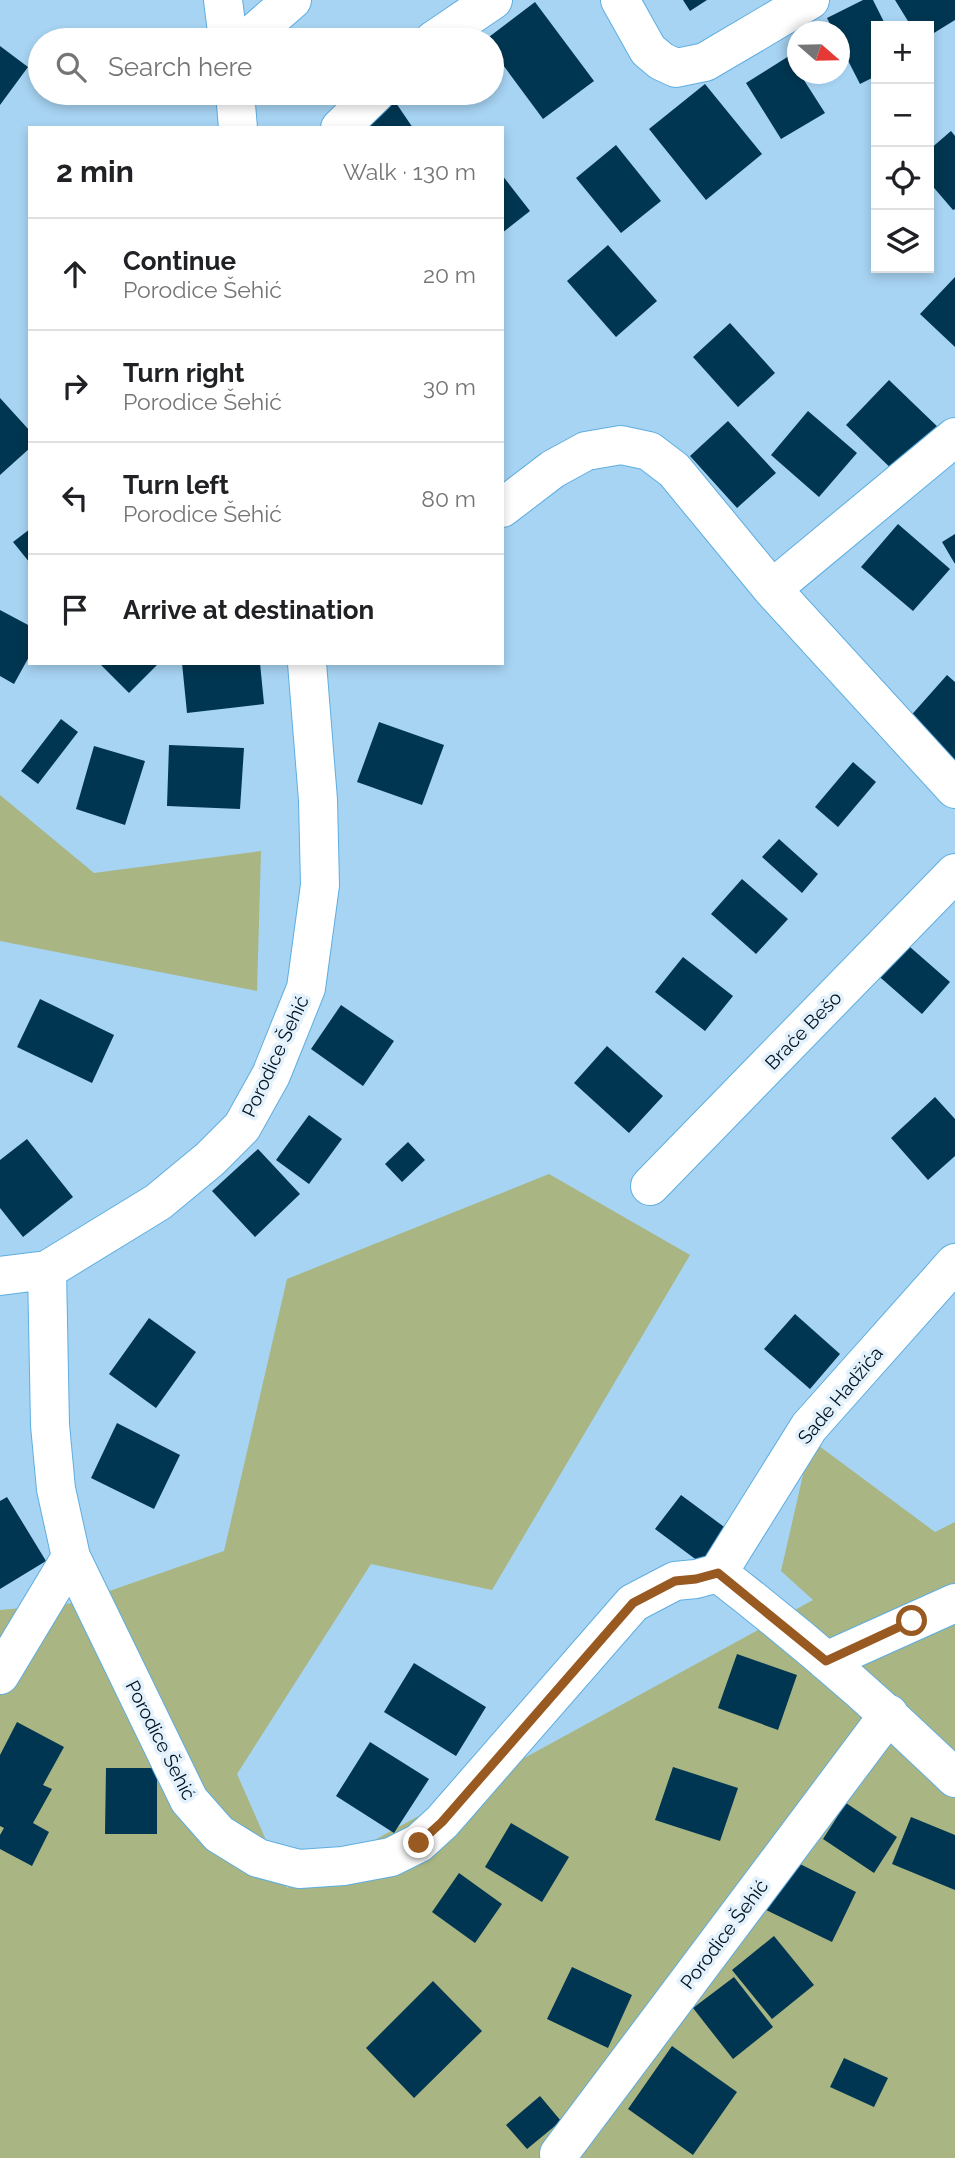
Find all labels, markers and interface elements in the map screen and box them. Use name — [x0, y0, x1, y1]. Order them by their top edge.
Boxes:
north arrow — [787, 21, 850, 84]
map controls — [871, 21, 934, 273]
button: + — [871, 21, 934, 84]
search box — [28, 28, 504, 105]
icon: search — [52, 48, 90, 86]
text: Search here — [108, 52, 252, 82]
button: − — [871, 84, 934, 147]
button: locate — [871, 147, 934, 210]
text: 2 min — [56, 154, 134, 189]
text: Walk · 130 m — [343, 158, 476, 185]
button: layers — [871, 210, 934, 273]
text: Continue — [123, 246, 236, 276]
icon: ahead — [56, 255, 94, 293]
text: 20 m — [423, 261, 476, 288]
text: Porodice Šehić — [123, 276, 282, 303]
text: Turn right — [123, 358, 244, 388]
icon: right — [56, 367, 94, 405]
text: 30 m — [423, 373, 476, 400]
text: Porodice Šehić — [123, 388, 282, 415]
text: Turn left — [123, 470, 229, 500]
icon: left — [56, 479, 94, 517]
text: 80 m — [421, 485, 476, 512]
text: Porodice Šehić — [123, 500, 282, 527]
icon: arrive — [56, 591, 94, 629]
text: Arrive at destination — [123, 595, 374, 625]
street label: Braće Bešo — [760, 986, 846, 1074]
street label: Porodice Šehić — [237, 992, 313, 1120]
street label: Sade Hadžića — [793, 1342, 887, 1448]
route start — [896, 1605, 927, 1636]
street label: Porodice Šehić — [121, 1677, 201, 1803]
route end — [403, 1827, 434, 1858]
street label: Porodice Šehić — [676, 1875, 772, 1993]

